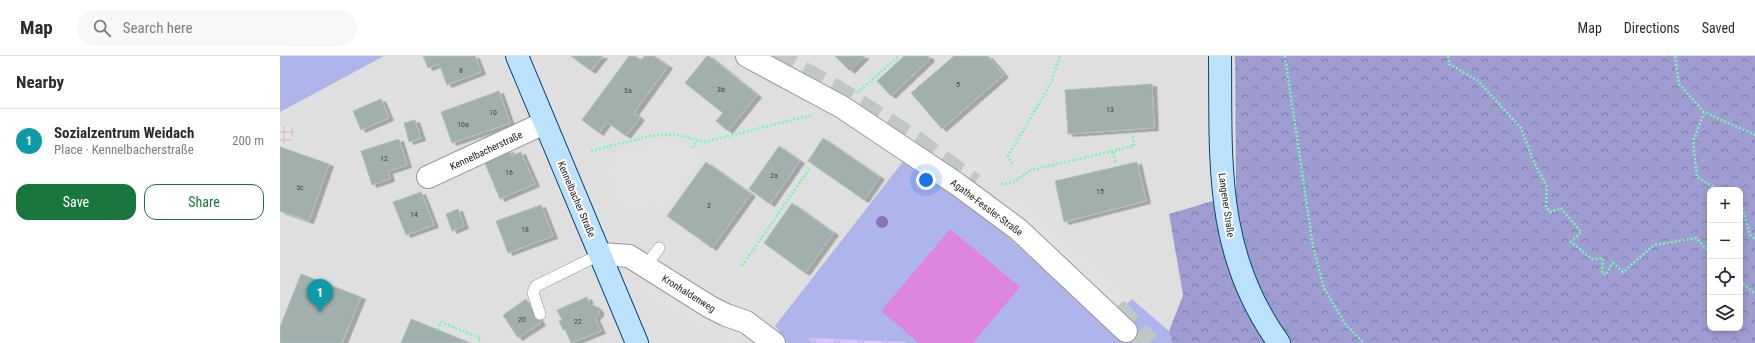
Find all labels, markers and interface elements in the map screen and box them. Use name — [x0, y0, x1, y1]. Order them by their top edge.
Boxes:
search box — [77, 10, 357, 46]
text: Map — [20, 16, 53, 39]
icon: search — [91, 17, 113, 39]
text: Search here — [123, 19, 193, 37]
text: Map — [1578, 20, 1602, 36]
text: Directions — [1624, 20, 1680, 36]
text: Saved — [1702, 20, 1735, 36]
house number: 8 — [459, 66, 463, 75]
text: Nearby — [16, 72, 64, 92]
house number: 5 — [956, 80, 960, 89]
house number: 3b — [717, 85, 725, 94]
house number: 3a — [624, 86, 632, 95]
house number: 13 — [1106, 105, 1114, 114]
house number: 10 — [489, 108, 497, 117]
house number: 10a — [457, 120, 469, 129]
text: Sozialzentrum Weidach — [54, 124, 194, 142]
street label: Kennelbacherstraße — [448, 129, 524, 172]
text: 1 — [26, 133, 32, 148]
text: 200 m — [232, 133, 264, 148]
text: Place · Kennelbacherstraße — [54, 142, 194, 157]
house number: 12 — [380, 154, 388, 163]
street label: Kennelbacher Straße — [556, 159, 598, 239]
house number: 16 — [505, 168, 513, 177]
your location — [916, 170, 936, 190]
house number: 2a — [770, 171, 778, 180]
street label: Langener Straße — [1217, 172, 1236, 238]
street label: Agathe-Fessler-Straße — [949, 177, 1025, 238]
house number: 3c — [296, 183, 304, 192]
button: Save — [16, 184, 136, 220]
button: Share — [144, 184, 264, 220]
house number: 15 — [1096, 187, 1104, 196]
map controls — [1707, 187, 1743, 331]
button: + — [1707, 187, 1743, 223]
house number: 2 — [707, 201, 711, 210]
house number: 14 — [410, 210, 418, 219]
button: − — [1707, 223, 1743, 259]
house number: 18 — [521, 225, 529, 234]
button: locate — [1707, 259, 1743, 295]
street label: Kronhaldenweg — [660, 273, 717, 314]
pin: 1 — [307, 279, 333, 312]
button: layers — [1707, 295, 1743, 331]
house number: 20 — [518, 315, 526, 324]
house number: 22 — [574, 317, 582, 326]

